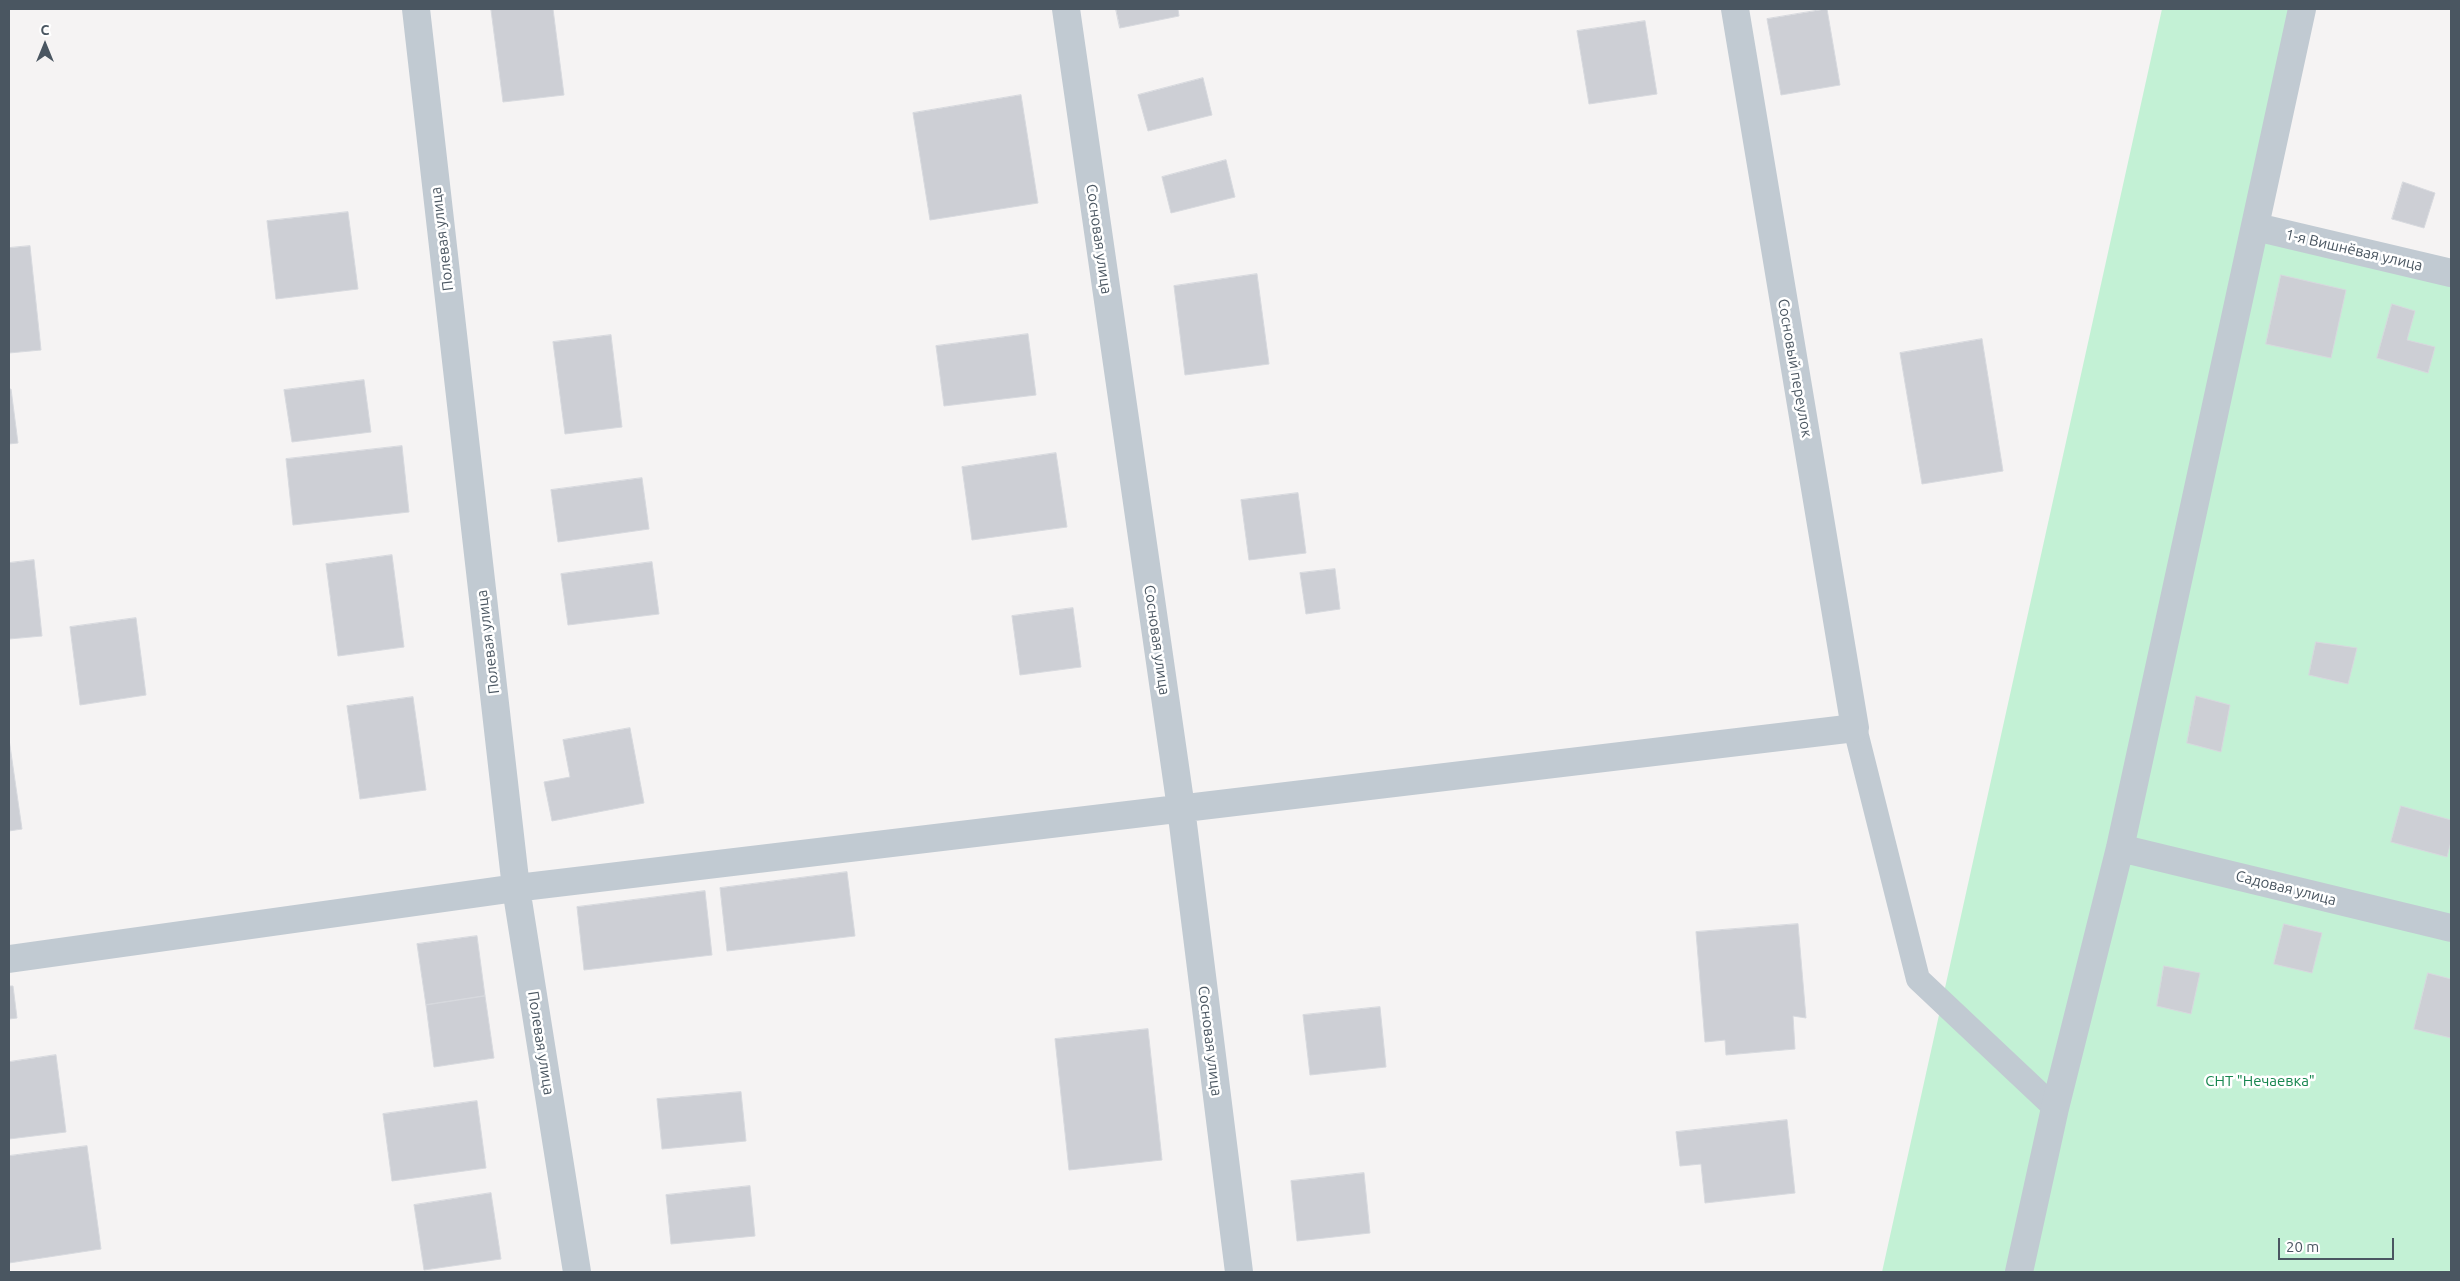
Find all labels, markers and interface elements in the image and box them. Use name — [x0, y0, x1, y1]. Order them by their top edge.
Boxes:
north arrow — [20, 20, 70, 70]
text: С — [41, 22, 49, 38]
street label: Сосновая улица — [1082, 183, 1116, 295]
street label: Полевая улица — [427, 186, 457, 292]
street label: 1-я Вишнёвая улица — [2284, 225, 2424, 275]
street label: Сосновый переулок — [1774, 297, 1816, 439]
street label: Сосновая улица — [1140, 584, 1174, 696]
street label: Полевая улица — [473, 589, 503, 695]
street label: Садовая улица — [2234, 867, 2338, 909]
street label: Сосновая улица — [1194, 985, 1226, 1097]
street label: Полевая улица — [524, 990, 558, 1096]
park label: СНТ "Нечаевка" — [2205, 1072, 2315, 1090]
scale bar — [2280, 1228, 2396, 1260]
text: 20 m — [2286, 1238, 2319, 1255]

